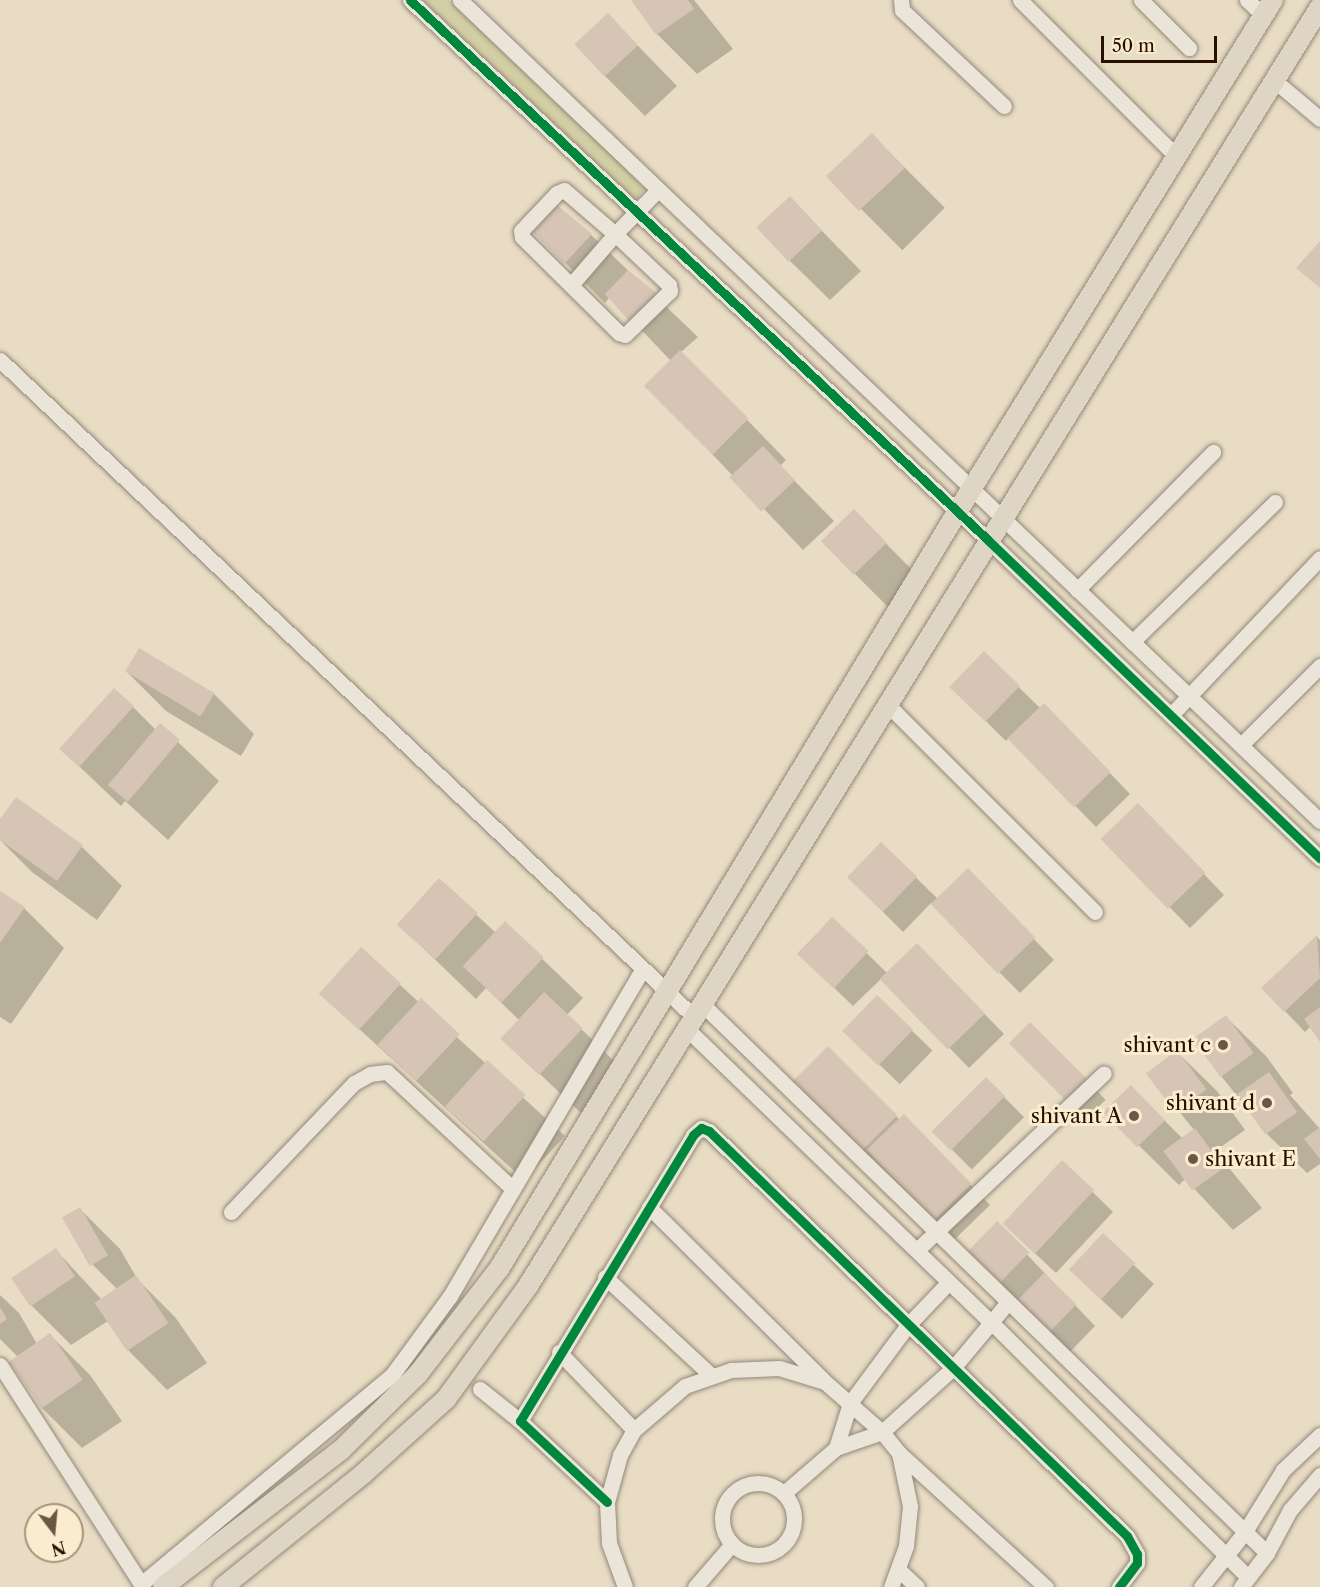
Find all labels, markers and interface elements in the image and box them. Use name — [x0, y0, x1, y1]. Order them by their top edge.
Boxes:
scale bar — [1104, 24, 1220, 62]
text: 50 m — [1112, 35, 1155, 57]
place label: shivant c — [1124, 1032, 1211, 1058]
marker: shivant c — [1216, 1038, 1230, 1052]
place label: shivant d — [1166, 1090, 1255, 1116]
marker: shivant d — [1260, 1096, 1274, 1110]
place label: shivant A — [1030, 1103, 1122, 1129]
marker: shivant A — [1127, 1109, 1141, 1123]
place label: shivant E — [1205, 1146, 1296, 1172]
marker: shivant E — [1186, 1152, 1200, 1166]
north arrow — [24, 1503, 84, 1563]
text: N — [49, 1537, 68, 1560]

